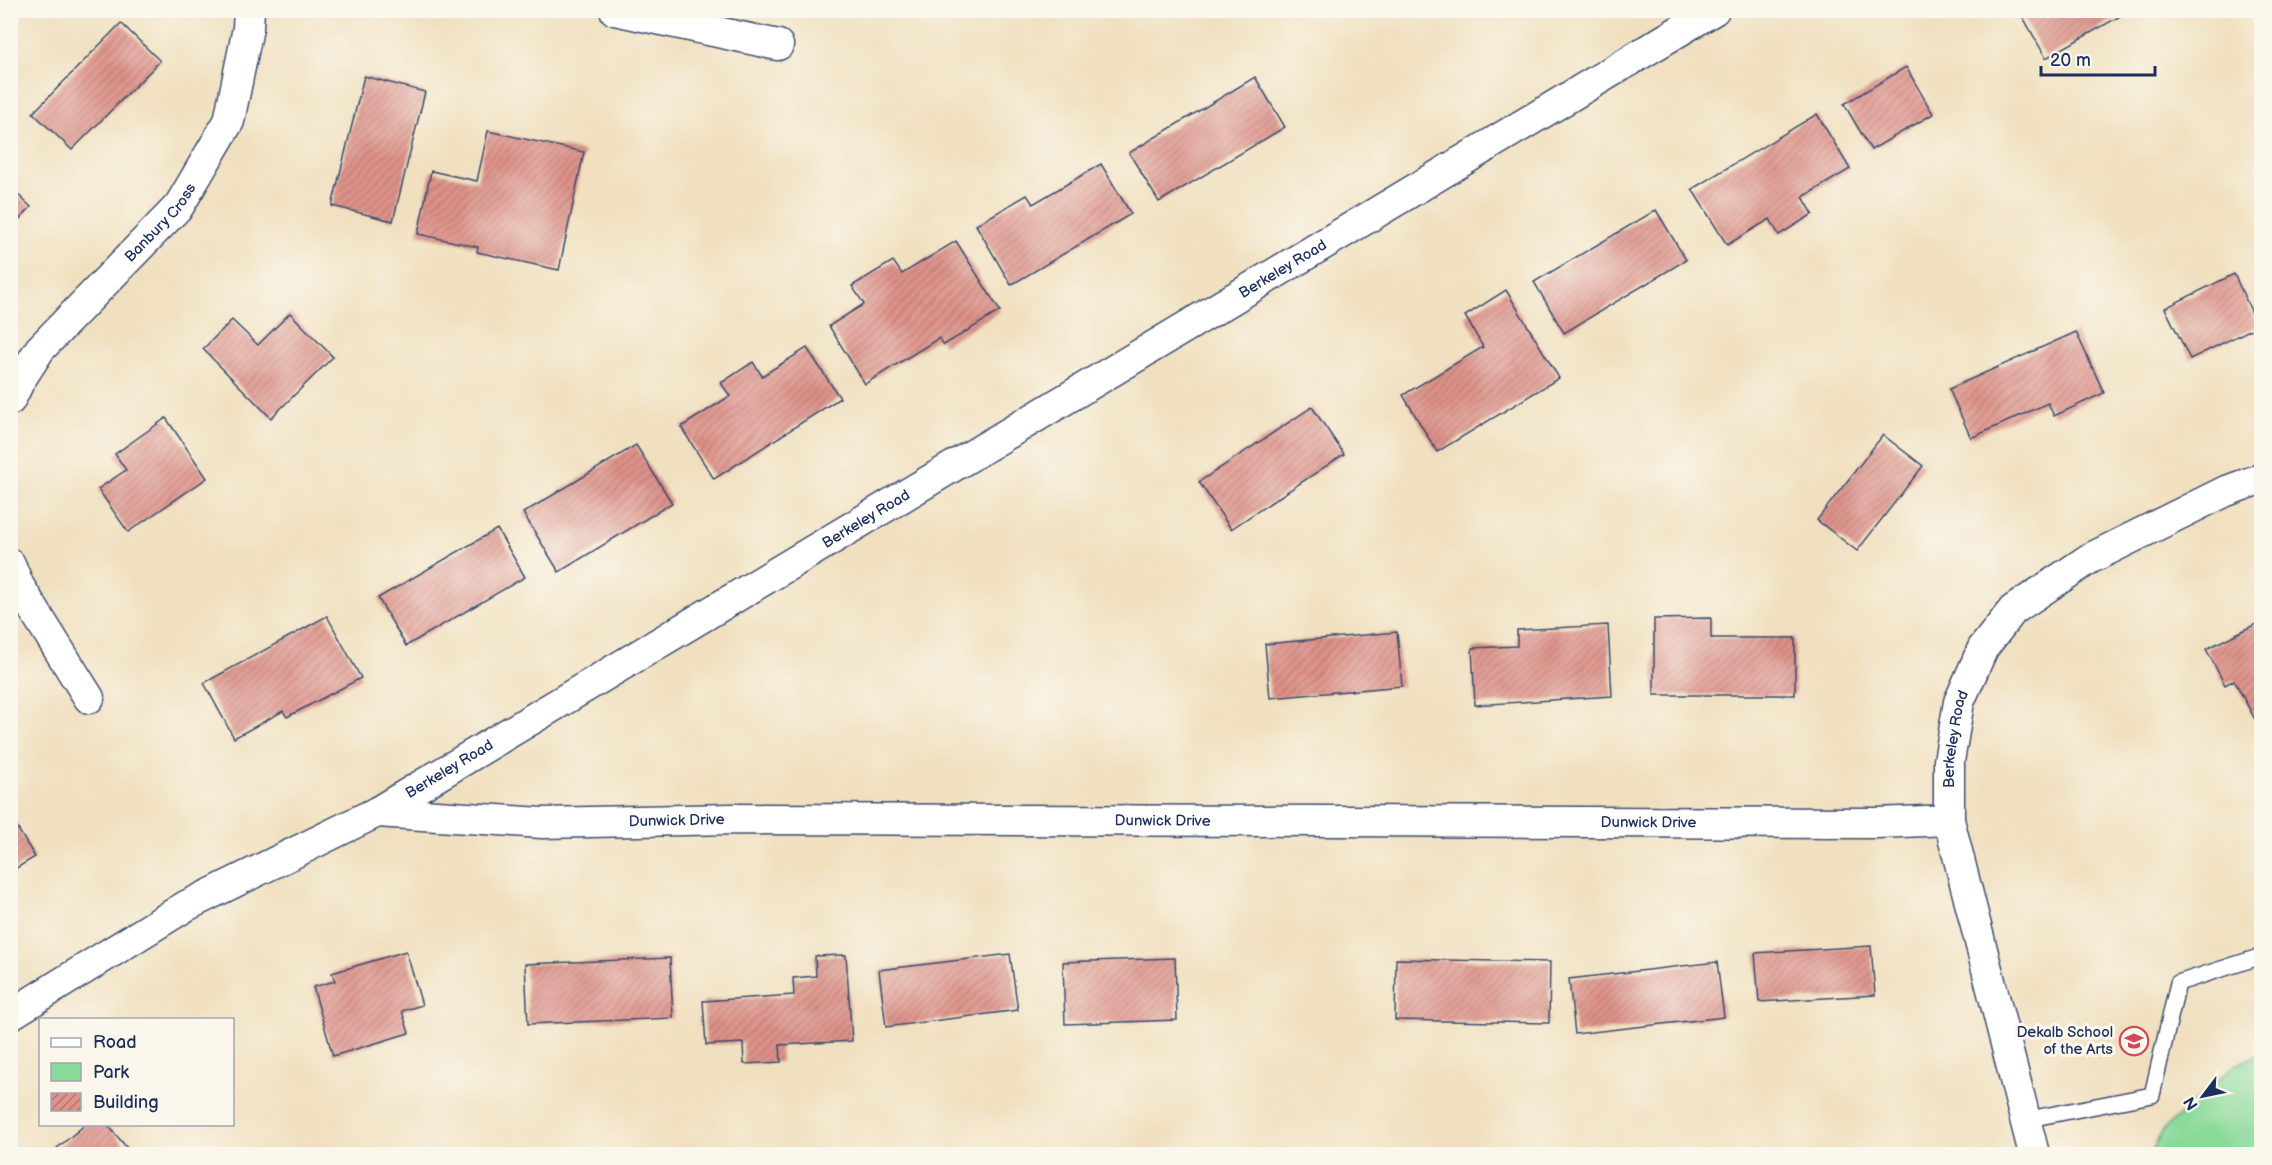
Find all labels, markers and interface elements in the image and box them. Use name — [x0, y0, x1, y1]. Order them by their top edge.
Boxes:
scale bar — [2041, 39, 2155, 77]
text: 20 m — [2050, 50, 2091, 71]
street label: Banbury Cross — [120, 179, 200, 266]
street label: Berkeley Road — [1235, 235, 1330, 302]
street label: Berkeley Road — [819, 485, 913, 552]
street label: Berkeley Road — [1939, 687, 1973, 788]
street label: Berkeley Road — [402, 735, 496, 802]
street label: Dunwick Drive — [628, 810, 725, 831]
street label: Dunwick Drive — [1115, 811, 1211, 830]
street label: Dunwick Drive — [1601, 813, 1697, 832]
legend — [39, 1018, 234, 1126]
place label: Dekalb School of the Arts — [2017, 1023, 2114, 1059]
school or university icon: Dekalb School of the Arts — [2118, 1025, 2150, 1057]
text: Road — [93, 1032, 137, 1053]
text: Park — [93, 1062, 129, 1083]
north arrow — [2173, 1066, 2233, 1126]
text: Building — [93, 1092, 159, 1113]
text: N — [2180, 1093, 2203, 1113]

